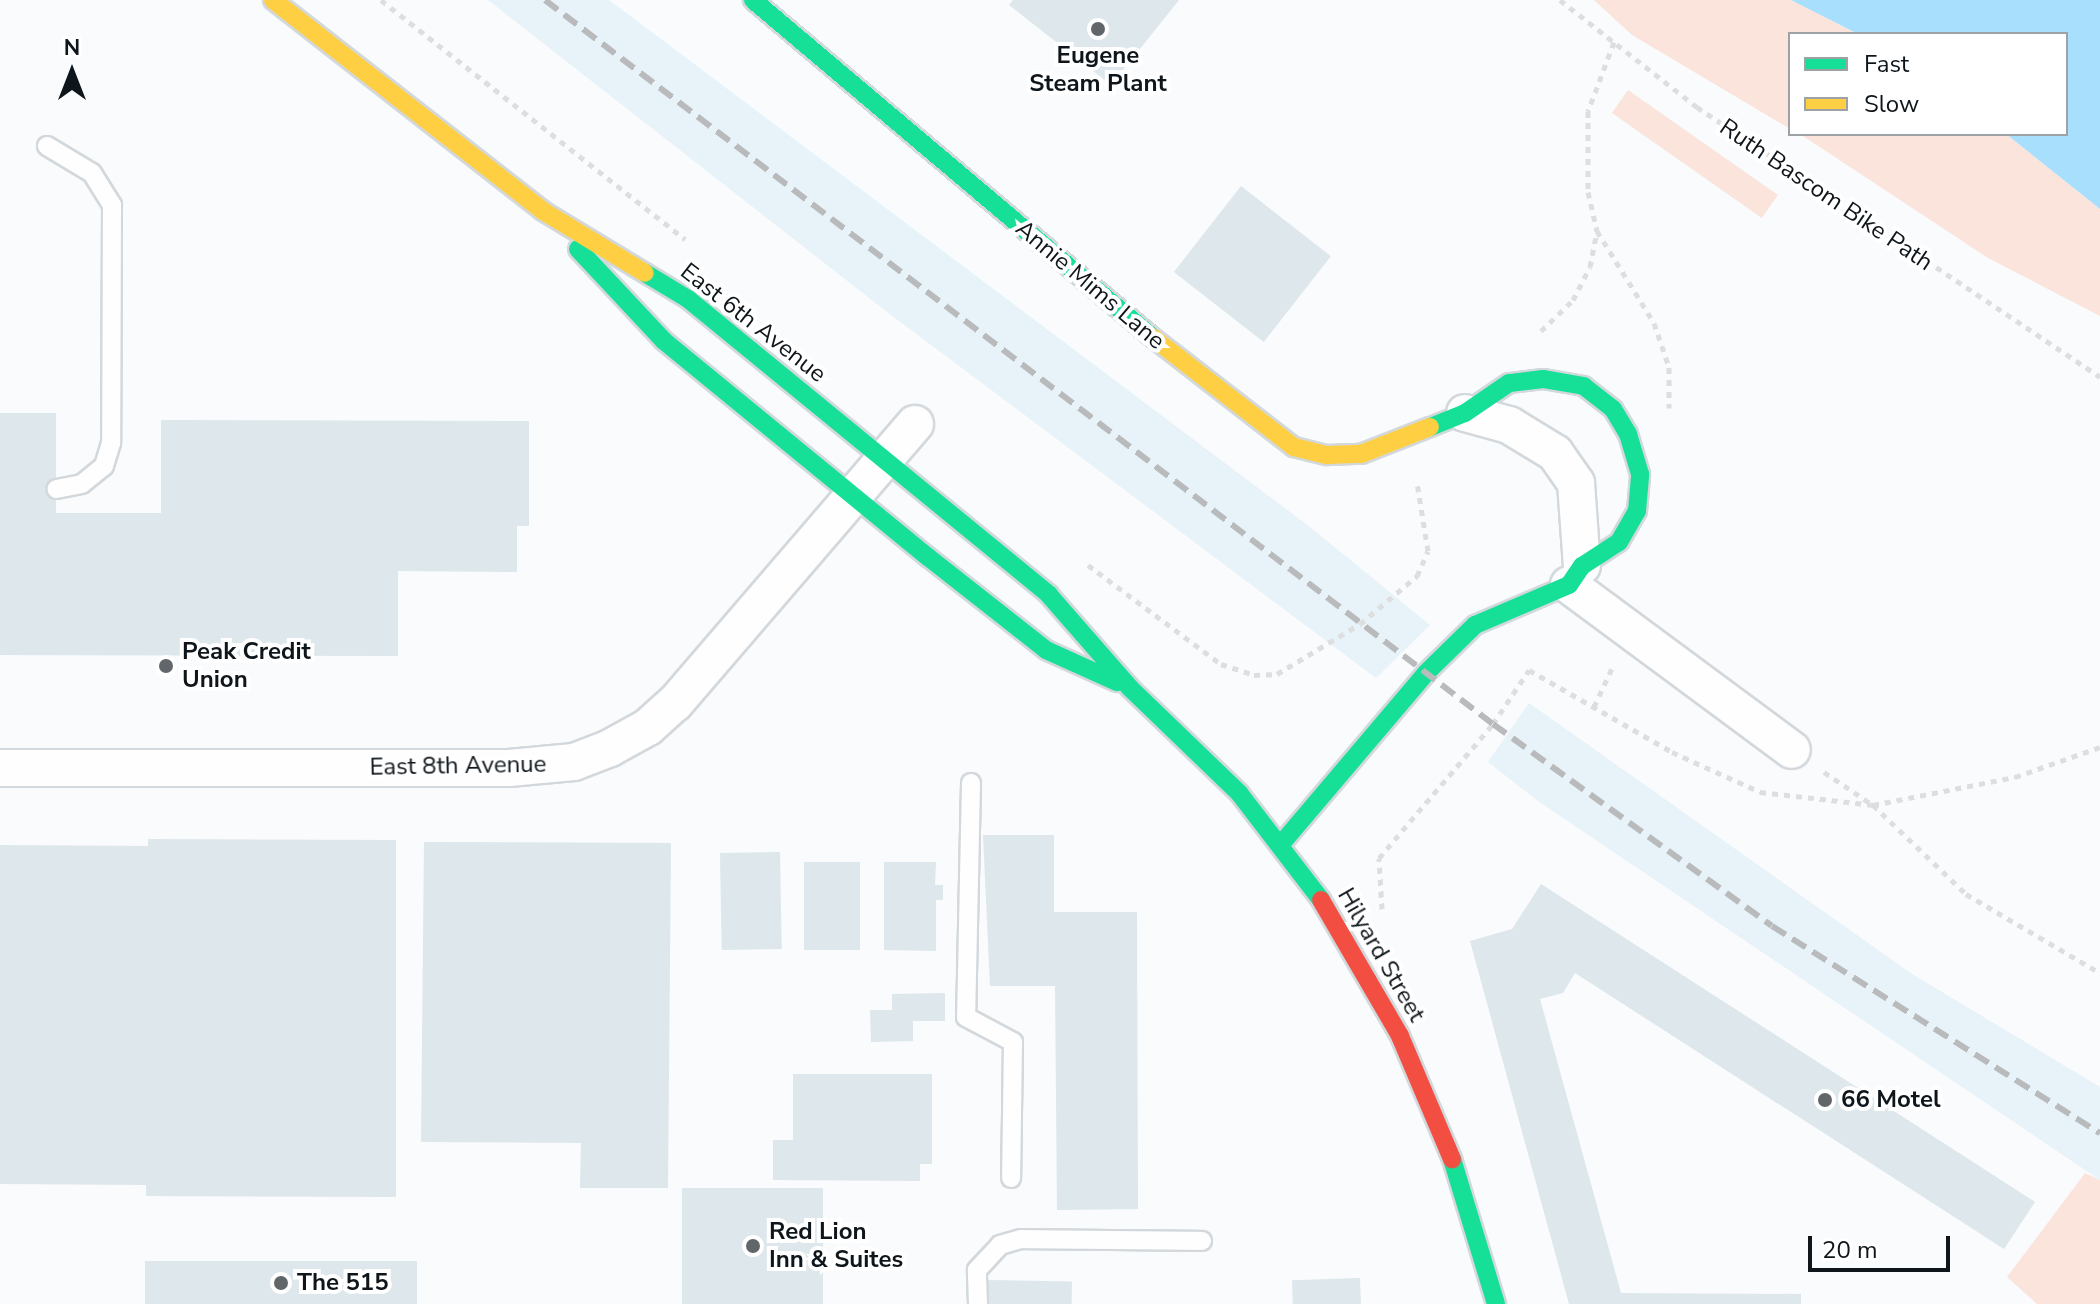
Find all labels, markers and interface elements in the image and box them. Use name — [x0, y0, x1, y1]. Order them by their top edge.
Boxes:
marker: Eugene Steam Plant — [1089, 20, 1107, 38]
north arrow — [32, 32, 112, 112]
legend — [1788, 32, 2068, 136]
text: N — [64, 33, 80, 63]
place label: Eugene Steam Plant — [1029, 42, 1167, 98]
text: Fast — [1864, 48, 1909, 80]
text: Slow — [1864, 88, 1919, 120]
street label: Ruth Bascom Bike Path — [1714, 113, 1938, 277]
street label: Annie Mims Lane — [1010, 214, 1170, 356]
street label: East 6th Avenue — [674, 257, 832, 389]
place label: Peak Credit Union — [182, 638, 311, 694]
marker: Peak Credit Union — [157, 657, 175, 675]
street label: East 8th Avenue — [369, 750, 547, 782]
street label: Hilyard Street — [1331, 883, 1431, 1027]
place label: 66 Motel — [1841, 1086, 1941, 1114]
marker: 66 Motel — [1816, 1091, 1834, 1109]
place label: Red Lion Inn & Suites — [769, 1218, 903, 1274]
scale bar — [1812, 1220, 1954, 1270]
text: 20 m — [1822, 1234, 1878, 1266]
marker: Red Lion Inn & Suites — [744, 1237, 762, 1255]
place label: The 515 — [297, 1269, 389, 1297]
marker: The 515 — [272, 1274, 290, 1292]

